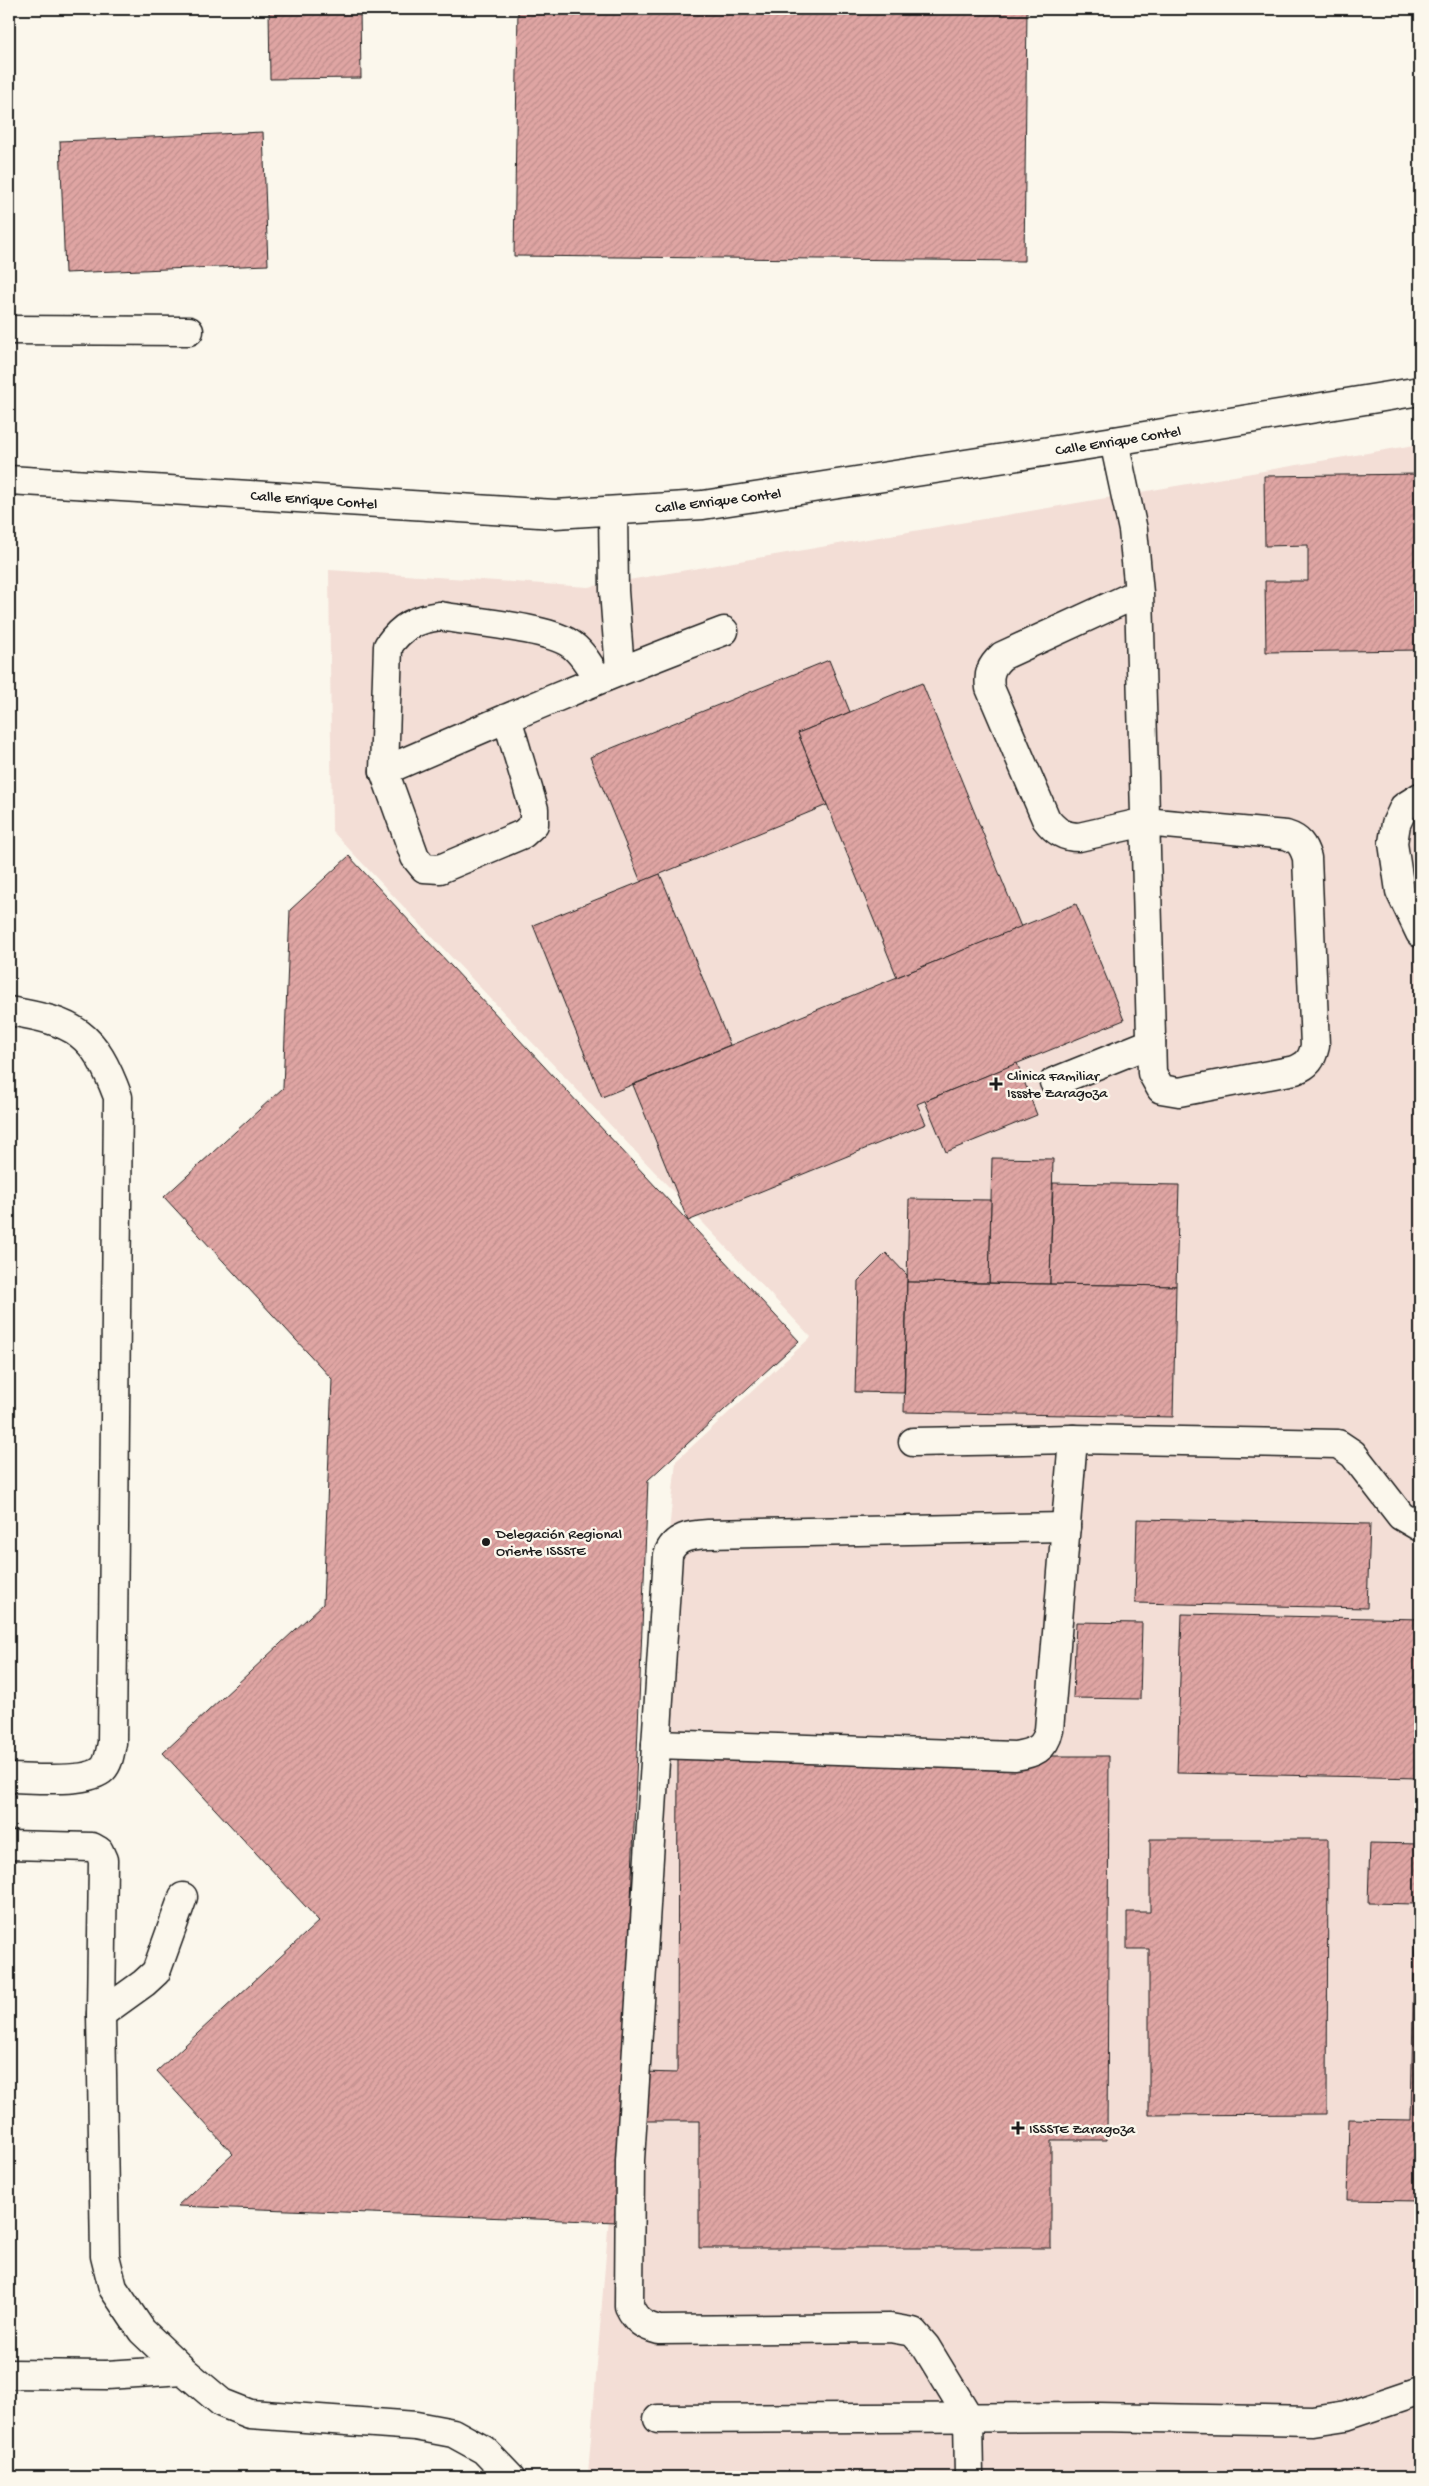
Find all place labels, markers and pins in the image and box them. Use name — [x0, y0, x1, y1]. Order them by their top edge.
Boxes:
place label: Clinica Familiar Issste Zaragoza — [1007, 1068, 1108, 1103]
marker: Clinica Familiar Issste Zaragoza — [989, 1077, 1003, 1091]
place label: Delegación Regional Oriente ISSSTE — [495, 1526, 622, 1561]
marker: Delegación Regional Oriente ISSSTE — [480, 1536, 492, 1548]
marker: ISSSTE Zaragoza — [1011, 2121, 1025, 2135]
place label: ISSSTE Zaragoza — [1029, 2121, 1136, 2139]

